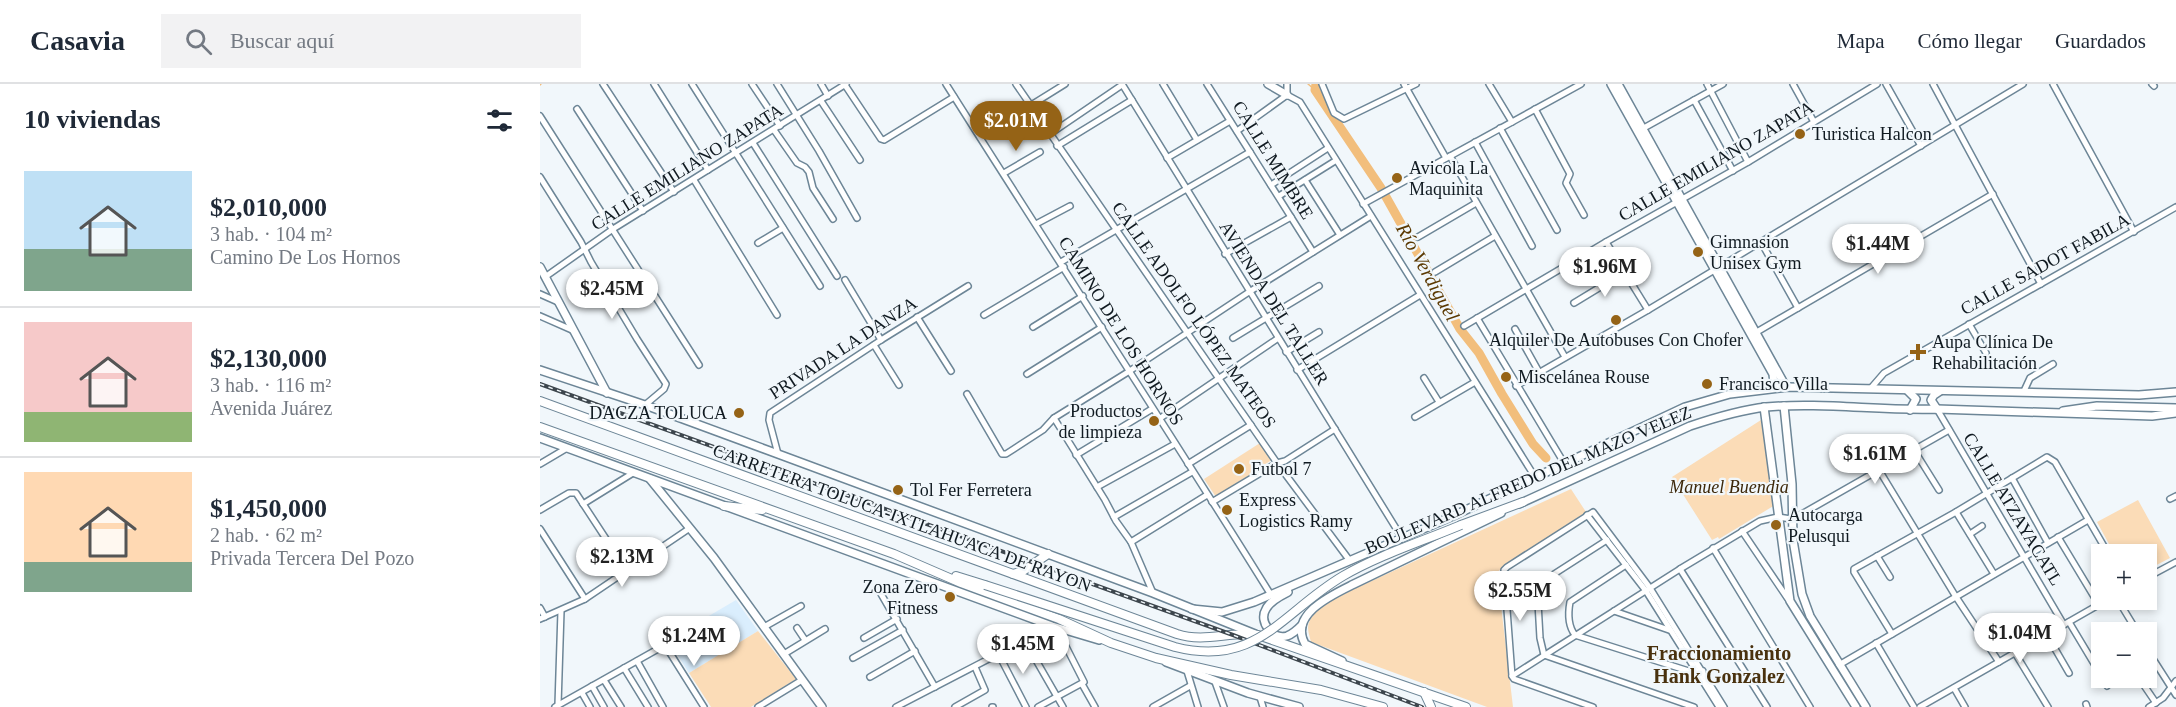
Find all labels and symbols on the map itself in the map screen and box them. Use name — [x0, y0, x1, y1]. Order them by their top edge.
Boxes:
street label: CALLE MIMBRE — [1229, 97, 1317, 223]
street label: CALLE EMILIANO ZAPATA — [1615, 97, 1817, 225]
street label: CALLE EMILIANO ZAPATA — [588, 100, 786, 234]
pin: $2.01M — [967, 101, 1065, 152]
place label: Turistica Halcon — [1812, 124, 1932, 144]
marker: Turistica Halcon — [1793, 127, 1807, 141]
place label: Avicola La Maquinita — [1409, 158, 1488, 199]
marker: Avicola La Maquinita — [1390, 171, 1404, 185]
street label: CALLE ADOLFO LÓPEZ MATEOS — [1108, 197, 1281, 432]
street label: CALLE SADOT FABILA — [1957, 209, 2133, 319]
street label: AVIENDA DEL TALLER — [1215, 217, 1333, 389]
water label: Río Verdiguel — [1391, 218, 1464, 326]
pin: $1.44M — [1829, 224, 1927, 275]
place label: Gimnasion Unisex Gym — [1710, 232, 1802, 273]
street label: CAMINO DE LOS HORNOS — [1055, 233, 1187, 429]
marker: Gimnasion Unisex Gym — [1691, 245, 1705, 259]
pin: $1.96M — [1556, 247, 1654, 298]
pin: $2.45M — [563, 269, 661, 320]
street label: PRIVADA LA DANZA — [766, 293, 920, 403]
marker: Alquiler De Autobuses Con Chofer — [1609, 313, 1623, 327]
place label: Alquiler De Autobuses Con Chofer — [1489, 330, 1743, 350]
place label: Aupa Clínica De Rehabilitación — [1932, 332, 2053, 373]
marker: Aupa Clínica De Rehabilitación — [1909, 343, 1927, 361]
place label: Miscelánea Rouse — [1518, 367, 1649, 387]
marker: Miscelánea Rouse — [1499, 370, 1513, 384]
place label: Francisco Villa — [1719, 374, 1828, 394]
marker: Francisco Villa — [1700, 377, 1714, 391]
place label: Productos de limpieza — [1059, 401, 1142, 442]
street label: BOULEVARD ALFREDO DEL MAZO VELEZ — [1362, 402, 1694, 558]
place label: DACZA TOLUCA — [589, 403, 727, 423]
marker: DACZA TOLUCA — [732, 406, 746, 420]
marker: Productos de limpieza — [1147, 414, 1161, 428]
street label: CALLE ATZAYACATL — [1959, 429, 2067, 589]
pin: $1.61M — [1826, 434, 1924, 485]
street label: CARRETERA TOLUCA-IXTLAHUACA DE RAYON — [710, 440, 1094, 596]
place label: Futbol 7 — [1251, 459, 1312, 479]
marker: Futbol 7 — [1232, 462, 1246, 476]
park label: Manuel Buendia — [1668, 477, 1789, 497]
place label: Tol Fer Ferretera — [910, 480, 1032, 500]
marker: Tol Fer Ferretera — [891, 483, 905, 497]
place label: Express Logistics Ramy — [1239, 490, 1353, 531]
marker: Express Logistics Ramy — [1220, 503, 1234, 517]
place label: Autocarga Pelusqui — [1788, 505, 1863, 546]
marker: Autocarga Pelusqui — [1769, 518, 1783, 532]
pin: $2.13M — [573, 537, 671, 588]
pin: $2.55M — [1471, 571, 1569, 622]
place label: Zona Zero Fitness — [863, 577, 938, 618]
marker: Zona Zero Fitness — [943, 590, 957, 604]
pin: $1.04M — [1971, 613, 2069, 664]
pin: $1.24M — [645, 616, 743, 667]
pin: $1.45M — [974, 624, 1072, 675]
district label: Fraccionamiento Hank Gonzalez — [1647, 642, 1791, 687]

